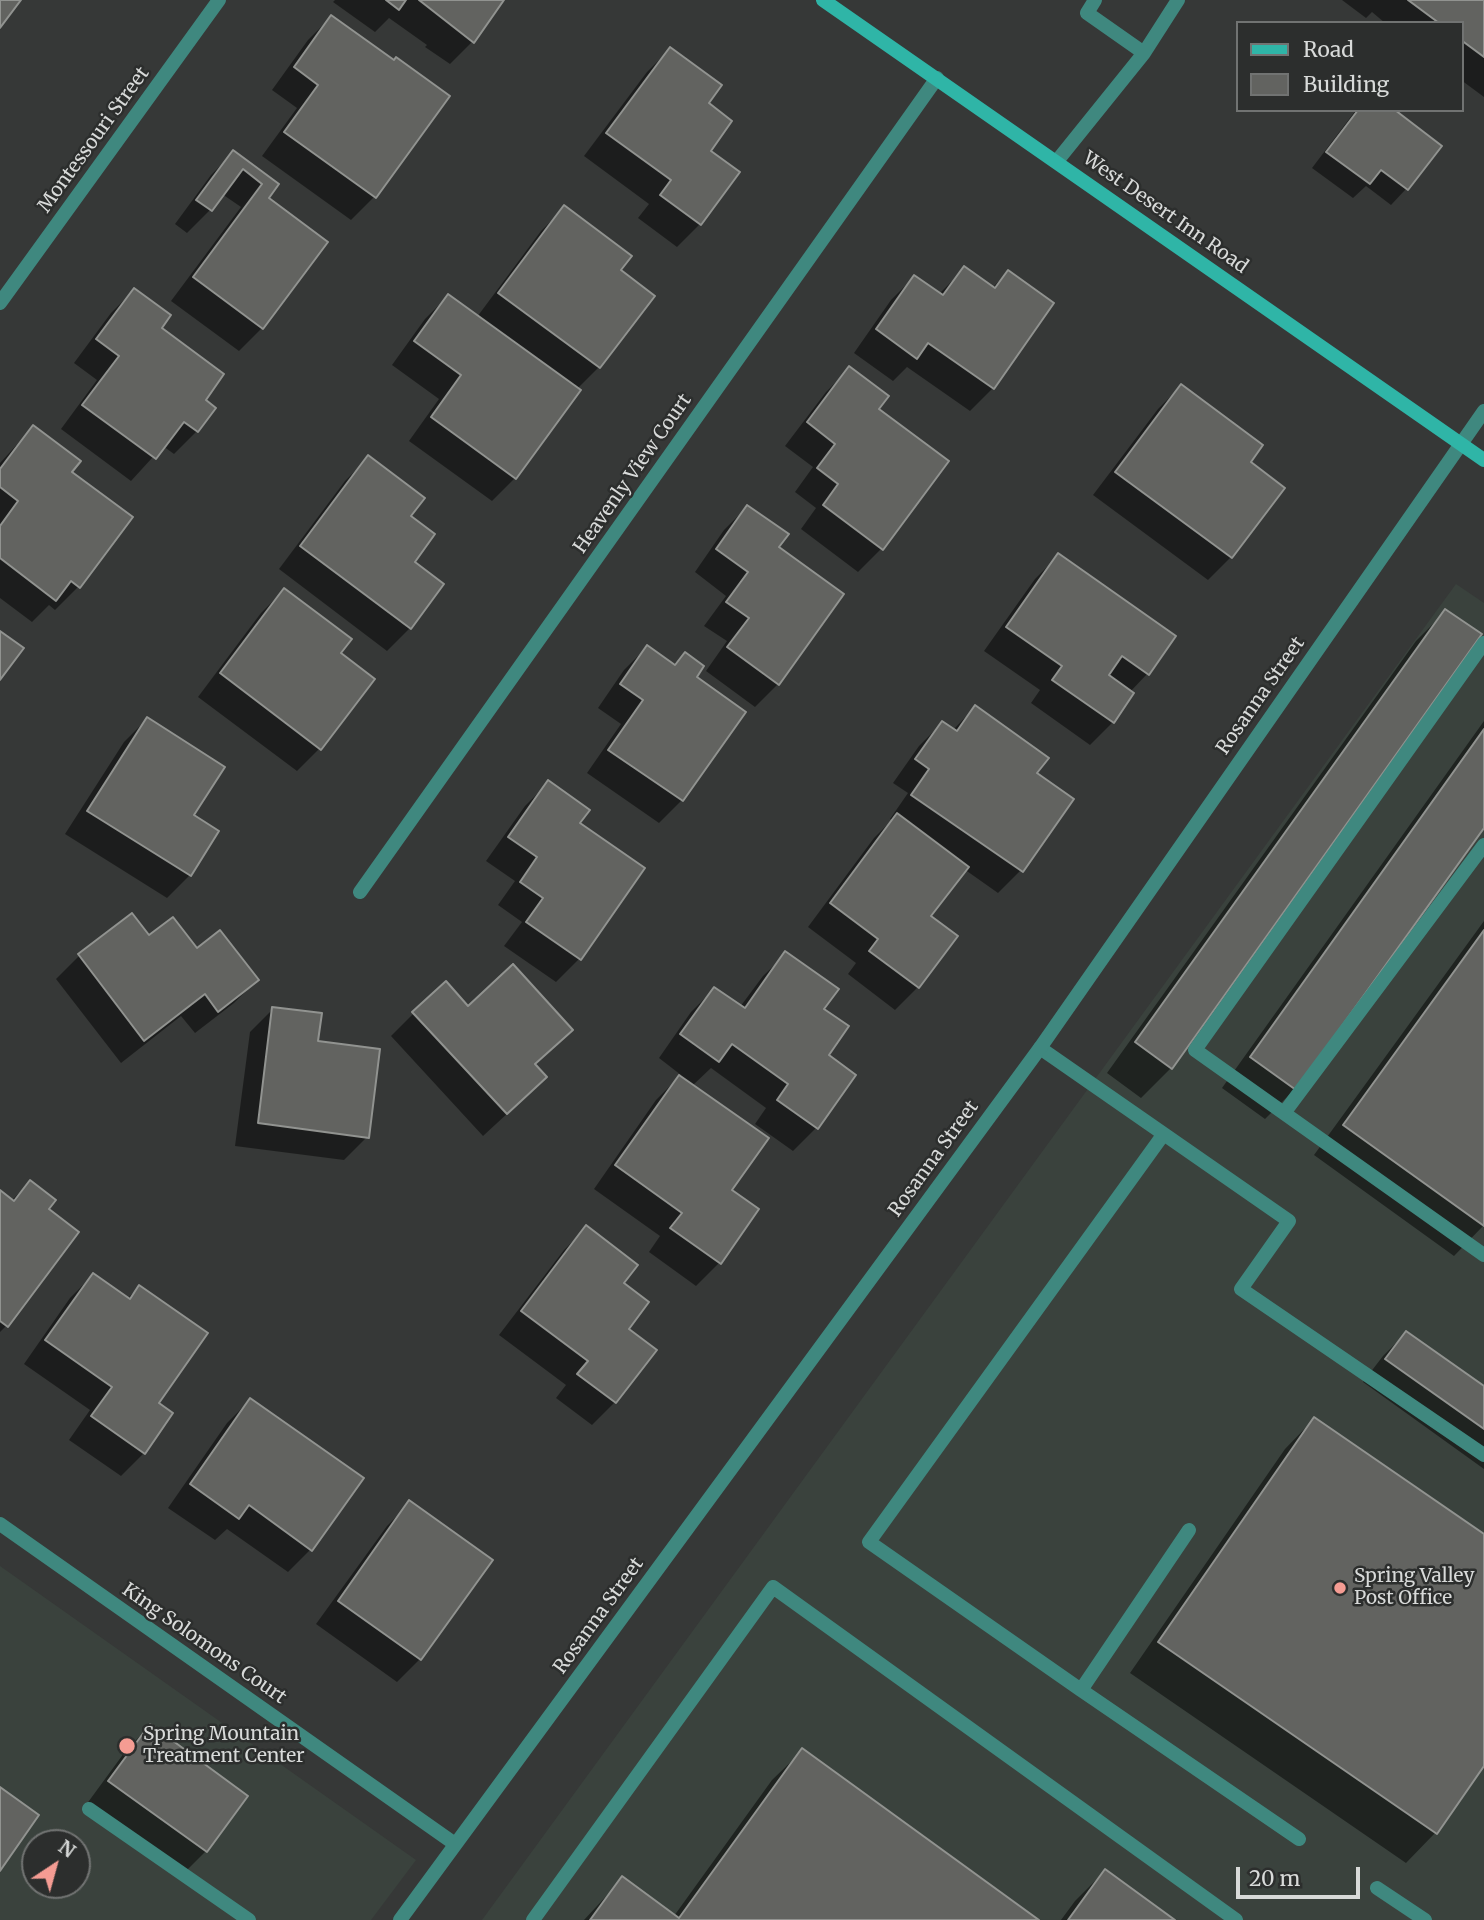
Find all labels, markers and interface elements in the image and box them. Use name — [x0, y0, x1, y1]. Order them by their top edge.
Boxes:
legend — [1236, 21, 1463, 112]
text: Road — [1303, 36, 1354, 63]
street label: Montessouri Street — [34, 63, 154, 217]
text: Building — [1303, 71, 1389, 98]
street label: West Desert Inn Road — [1078, 147, 1252, 279]
street label: Heavenly View Court — [569, 390, 697, 558]
street label: Rosanna Street — [1212, 633, 1310, 759]
street label: Rosanna Street — [884, 1096, 984, 1222]
street label: Rosanna Street — [549, 1553, 649, 1679]
place label: Spring Valley Post Office — [1354, 1566, 1474, 1610]
street label: King Solomons Court — [118, 1579, 290, 1709]
marker: Spring Valley Post Office — [1332, 1580, 1348, 1596]
place label: Spring Mountain Treatment Center — [143, 1724, 305, 1768]
marker: Spring Mountain Treatment Center — [117, 1736, 137, 1756]
north arrow — [21, 1829, 91, 1899]
text: N — [54, 1835, 80, 1863]
scale bar — [1239, 1854, 1363, 1898]
text: 20 m — [1249, 1865, 1300, 1892]

